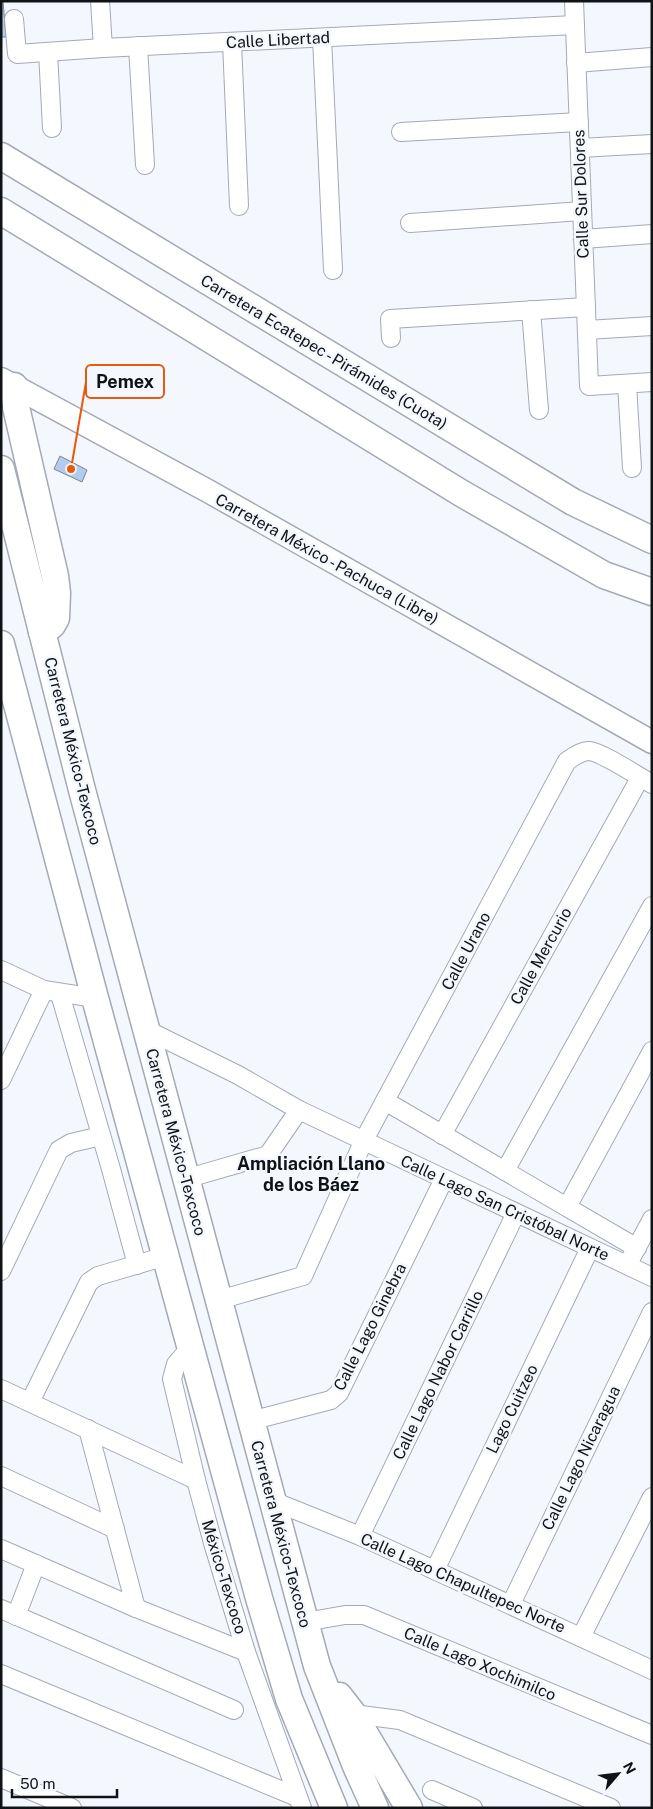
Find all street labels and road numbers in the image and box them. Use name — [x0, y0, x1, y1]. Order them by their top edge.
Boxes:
street label: Calle Libertad — [225, 28, 331, 52]
street label: Calle Sur Dolores — [569, 129, 593, 259]
street label: Carretera Ecatepec - Pirámides (Cuota) — [197, 271, 451, 433]
street label: Carretera México - Pachuca (Libre) — [212, 490, 442, 628]
street label: Carretera México-Texcoco — [40, 655, 106, 847]
street label: Calle Mercurio — [506, 904, 576, 1008]
street label: Calle Urano — [437, 909, 495, 993]
street label: Carretera México-Texcoco — [142, 1046, 210, 1238]
street label: Calle Lago San Cristóbal Norte — [398, 1151, 612, 1265]
street label: Calle Lago Ginebra — [330, 1260, 410, 1394]
street label: Calle Lago Nabor Carrillo — [389, 1287, 487, 1463]
street label: Lago Cuitzeo — [482, 1361, 542, 1457]
street label: Calle Lago Nicaragua — [538, 1383, 624, 1533]
street label: Carretera México-Texcoco — [247, 1438, 315, 1630]
street label: México-Texcoco — [198, 1518, 250, 1636]
street label: Calle Lago Chapultepec Norte — [358, 1529, 568, 1637]
street label: Calle Lago Xochimilco — [401, 1623, 559, 1705]

